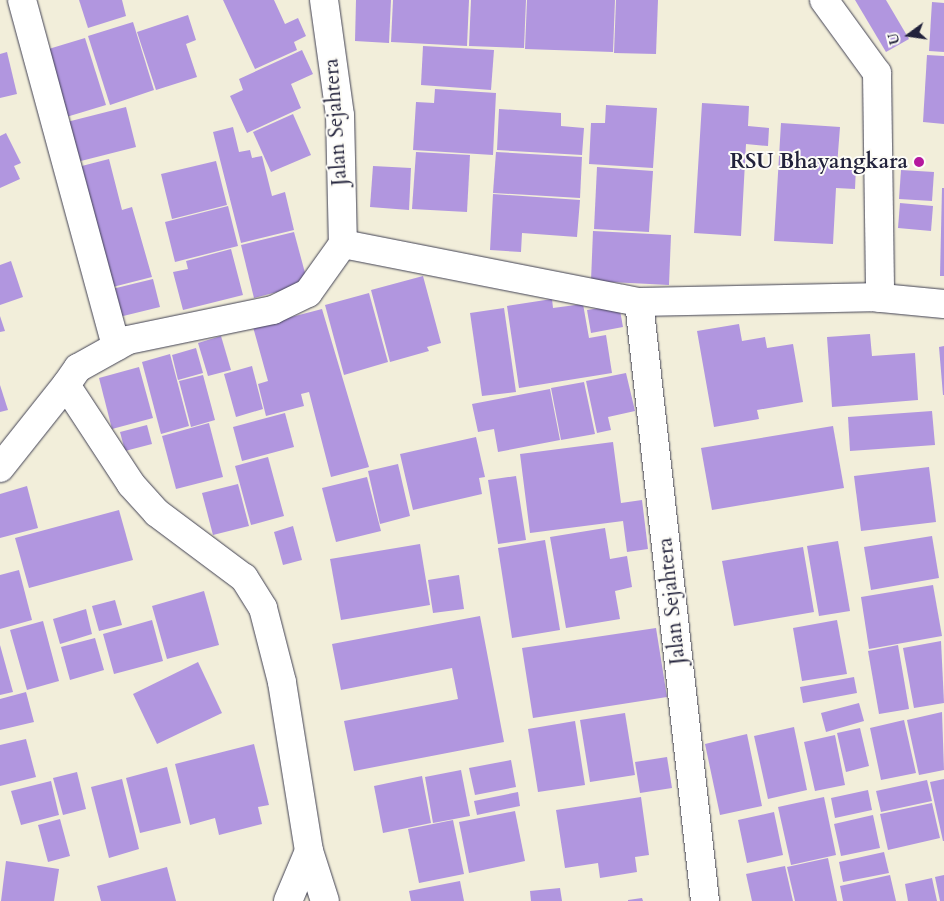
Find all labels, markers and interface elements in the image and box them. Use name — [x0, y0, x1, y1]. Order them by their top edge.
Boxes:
north arrow — [884, 10, 934, 60]
text: U — [883, 31, 905, 47]
street label: Jalan Sejahtera — [319, 57, 353, 187]
place label: RSU Bhayangkara — [730, 149, 908, 175]
marker: RSU Bhayangkara — [912, 155, 926, 169]
street label: Jalan Sejahtera — [653, 536, 691, 666]

